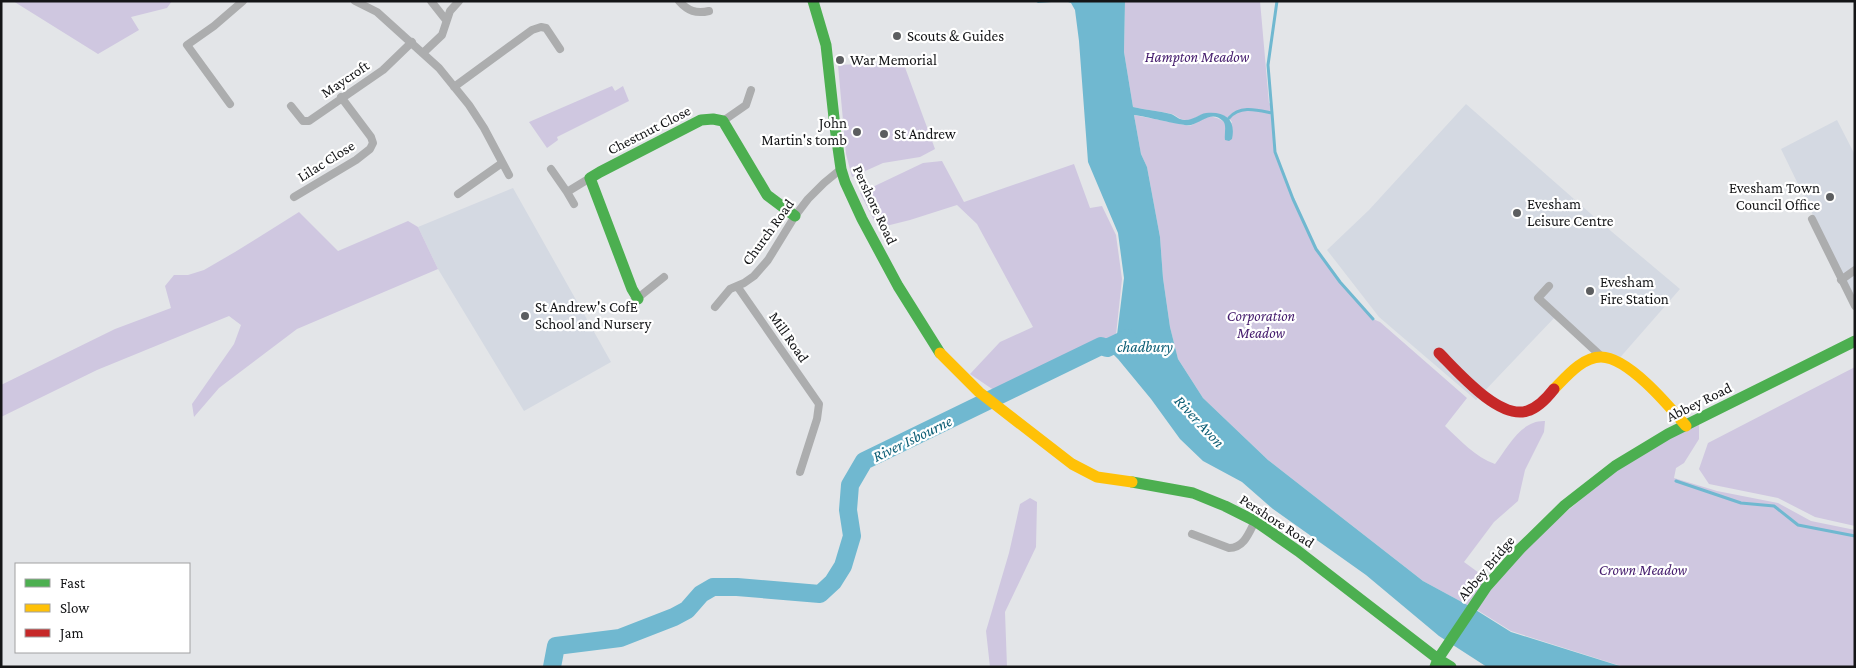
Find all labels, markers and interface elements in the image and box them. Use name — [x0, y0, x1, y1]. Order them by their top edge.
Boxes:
place label: Scouts & Guides — [907, 28, 1004, 44]
marker: Scouts & Guides — [891, 30, 903, 42]
park label: Hampton Meadow — [1145, 49, 1250, 66]
place label: War Memorial — [850, 52, 937, 68]
marker: War Memorial — [834, 54, 846, 66]
street label: Maycroft — [318, 57, 373, 102]
street label: Chestnut Close — [605, 102, 693, 158]
place label: John Martin's tomb — [761, 115, 847, 148]
marker: John Martin's tomb — [851, 126, 863, 138]
place label: St Andrew — [894, 126, 957, 142]
marker: St Andrew — [878, 128, 890, 140]
street label: Lilac Close — [295, 137, 358, 185]
street label: Pershore Road — [850, 163, 900, 247]
place label: Evesham Town Council Office — [1729, 180, 1820, 213]
marker: Evesham Town Council Office — [1824, 191, 1836, 203]
street label: Church Road — [739, 196, 797, 268]
place label: Evesham Leisure Centre — [1527, 196, 1614, 229]
marker: Evesham Leisure Centre — [1511, 207, 1523, 219]
place label: Evesham Fire Station — [1600, 274, 1669, 307]
marker: Evesham Fire Station — [1584, 285, 1596, 297]
place label: St Andrew's CofE School and Nursery — [535, 299, 651, 333]
park label: Corporation Meadow — [1227, 308, 1296, 341]
street label: Mill Road — [766, 309, 812, 365]
marker: St Andrew's CofE School and Nursery — [519, 310, 531, 322]
water label: chadbury — [1117, 338, 1173, 356]
street label: Abbey Road — [1664, 379, 1735, 426]
water label: River Avon — [1171, 392, 1228, 451]
water label: River Isbourne — [870, 412, 954, 465]
street label: Pershore Road — [1237, 491, 1317, 551]
street label: Abbey Bridge — [1454, 532, 1519, 604]
park label: Crown Meadow — [1599, 562, 1688, 578]
legend — [15, 563, 190, 653]
text: Fast — [60, 575, 86, 591]
text: Slow — [60, 600, 90, 616]
text: Jam — [58, 625, 83, 642]

